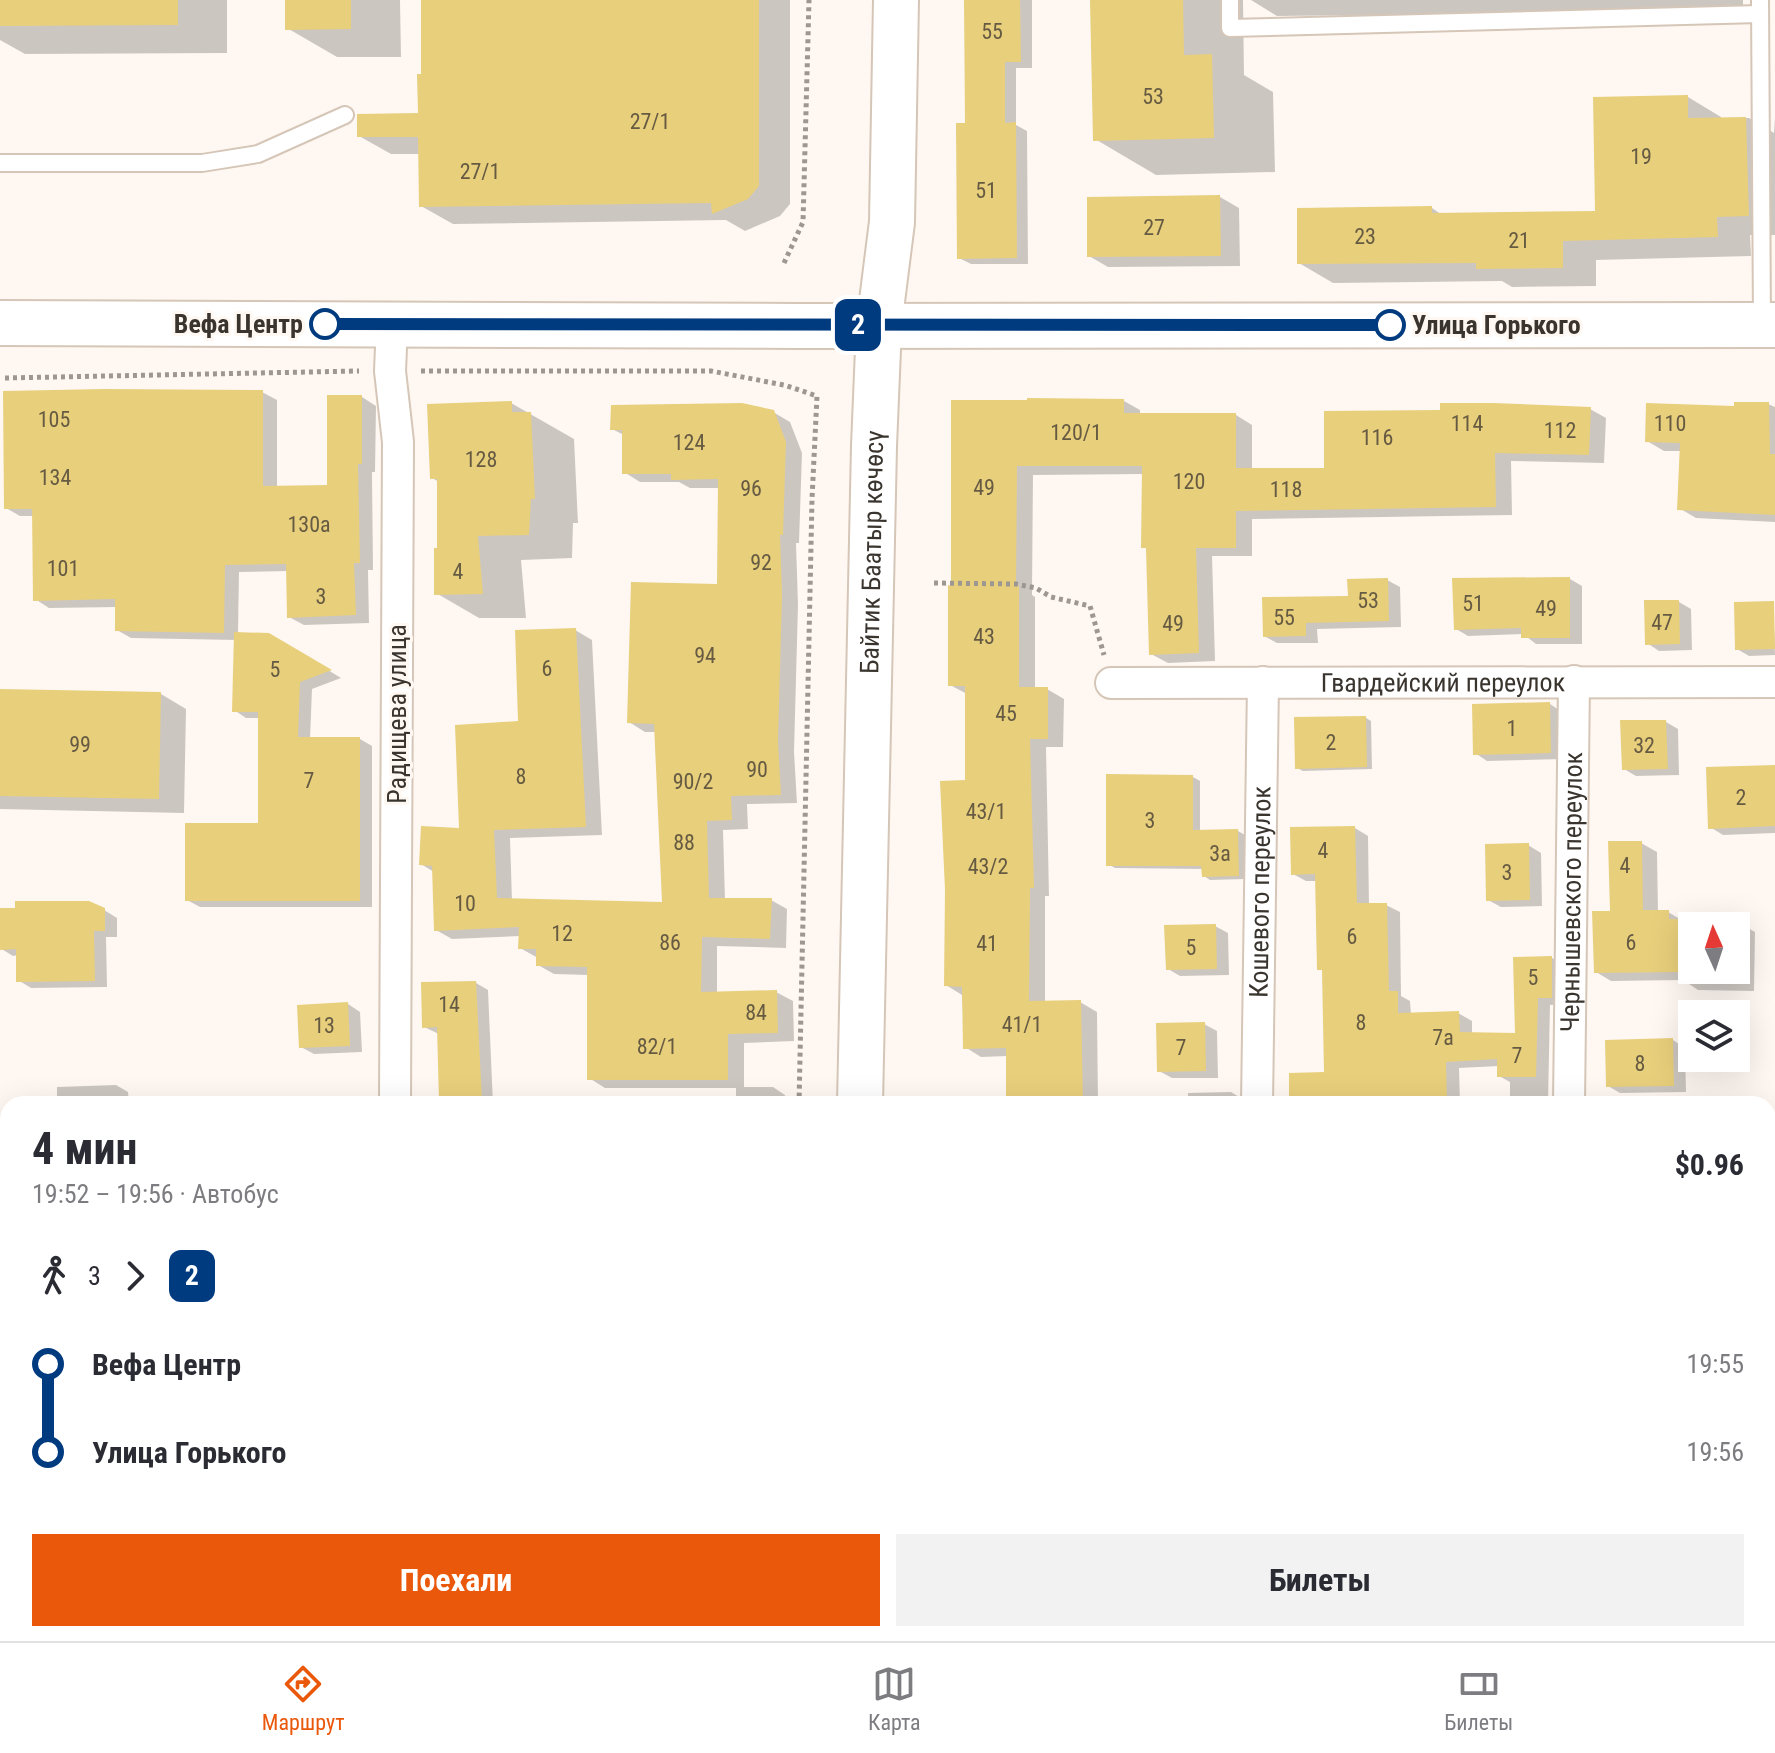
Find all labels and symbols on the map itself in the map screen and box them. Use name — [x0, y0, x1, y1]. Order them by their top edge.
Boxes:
house number: 55 — [981, 19, 1003, 44]
house number: 53 — [1142, 84, 1164, 109]
house number: 27/1 — [630, 109, 670, 134]
house number: 19 — [1630, 144, 1652, 169]
house number: 27/1 — [460, 159, 500, 184]
house number: 51 — [975, 178, 997, 203]
house number: 27 — [1143, 215, 1165, 240]
house number: 23 — [1354, 224, 1376, 249]
house number: 21 — [1508, 228, 1530, 253]
line badge: 2 — [832, 299, 884, 351]
place label: Вефа Центр — [174, 309, 303, 339]
marker: Вефа Центр — [310, 309, 340, 339]
marker: Улица Горького — [1375, 310, 1405, 340]
place label: Улица Горького — [1412, 310, 1581, 340]
house number: 105 — [38, 407, 70, 432]
house number: 114 — [1451, 411, 1483, 436]
house number: 110 — [1654, 411, 1686, 436]
house number: 112 — [1544, 418, 1576, 443]
house number: 120/1 — [1050, 420, 1102, 445]
house number: 116 — [1361, 425, 1393, 450]
house number: 124 — [673, 430, 705, 455]
street label: Байтик Баатыр көчөсү — [854, 430, 890, 674]
house number: 128 — [465, 447, 497, 472]
house number: 134 — [39, 465, 71, 490]
house number: 120 — [1173, 469, 1205, 494]
house number: 49 — [973, 475, 995, 500]
house number: 96 — [740, 476, 762, 501]
house number: 118 — [1270, 477, 1302, 502]
house number: 130а — [287, 512, 331, 537]
house number: 92 — [750, 550, 772, 575]
house number: 101 — [47, 556, 79, 581]
house number: 4 — [453, 559, 464, 584]
house number: 3 — [316, 584, 326, 609]
house number: 53 — [1357, 588, 1379, 613]
house number: 51 — [1462, 591, 1484, 616]
house number: 49 — [1535, 596, 1557, 621]
house number: 55 — [1273, 605, 1295, 630]
house number: 47 — [1651, 610, 1673, 635]
house number: 49 — [1162, 611, 1184, 636]
street label: Радищева улица — [382, 624, 412, 804]
house number: 43 — [973, 624, 995, 649]
house number: 94 — [694, 643, 716, 668]
house number: 6 — [542, 656, 552, 681]
house number: 5 — [270, 657, 280, 682]
street label: Гвардейский переулок — [1321, 667, 1566, 698]
house number: 45 — [995, 701, 1017, 726]
house number: 1 — [1507, 716, 1517, 741]
house number: 2 — [1326, 730, 1336, 755]
house number: 99 — [69, 732, 91, 757]
house number: 32 — [1633, 733, 1655, 758]
street label: Чернышевского переулок — [1555, 751, 1588, 1032]
house number: 90 — [746, 757, 768, 782]
house number: 8 — [516, 764, 526, 789]
house number: 7 — [304, 768, 314, 793]
house number: 90/2 — [673, 769, 713, 794]
street label: Кошевого переулок — [1244, 785, 1277, 998]
house number: 2 — [1736, 785, 1746, 810]
house number: 43/1 — [966, 799, 1006, 824]
house number: 3 — [1145, 808, 1155, 833]
house number: 88 — [673, 830, 695, 855]
house number: 4 — [1318, 838, 1329, 863]
house number: 3а — [1209, 841, 1231, 866]
house number: 4 — [1620, 853, 1631, 878]
house number: 43/2 — [968, 854, 1008, 879]
house number: 3 — [1502, 860, 1512, 885]
house number: 10 — [454, 891, 476, 916]
north arrow — [1678, 912, 1750, 984]
house number: 12 — [551, 921, 573, 946]
house number: 6 — [1347, 924, 1357, 949]
house number: 86 — [659, 930, 681, 955]
house number: 6 — [1626, 930, 1636, 955]
house number: 41 — [976, 931, 998, 956]
house number: 5 — [1186, 935, 1196, 960]
house number: 5 — [1528, 965, 1538, 990]
house number: 14 — [438, 992, 460, 1017]
house number: 84 — [745, 1000, 767, 1025]
house number: 8 — [1356, 1010, 1366, 1035]
house number: 41/1 — [1002, 1012, 1042, 1037]
house number: 13 — [313, 1013, 335, 1038]
house number: 7а — [1432, 1025, 1454, 1050]
house number: 82/1 — [637, 1034, 677, 1059]
house number: 7 — [1176, 1035, 1186, 1060]
house number: 7 — [1512, 1043, 1522, 1068]
house number: 8 — [1635, 1051, 1645, 1076]

